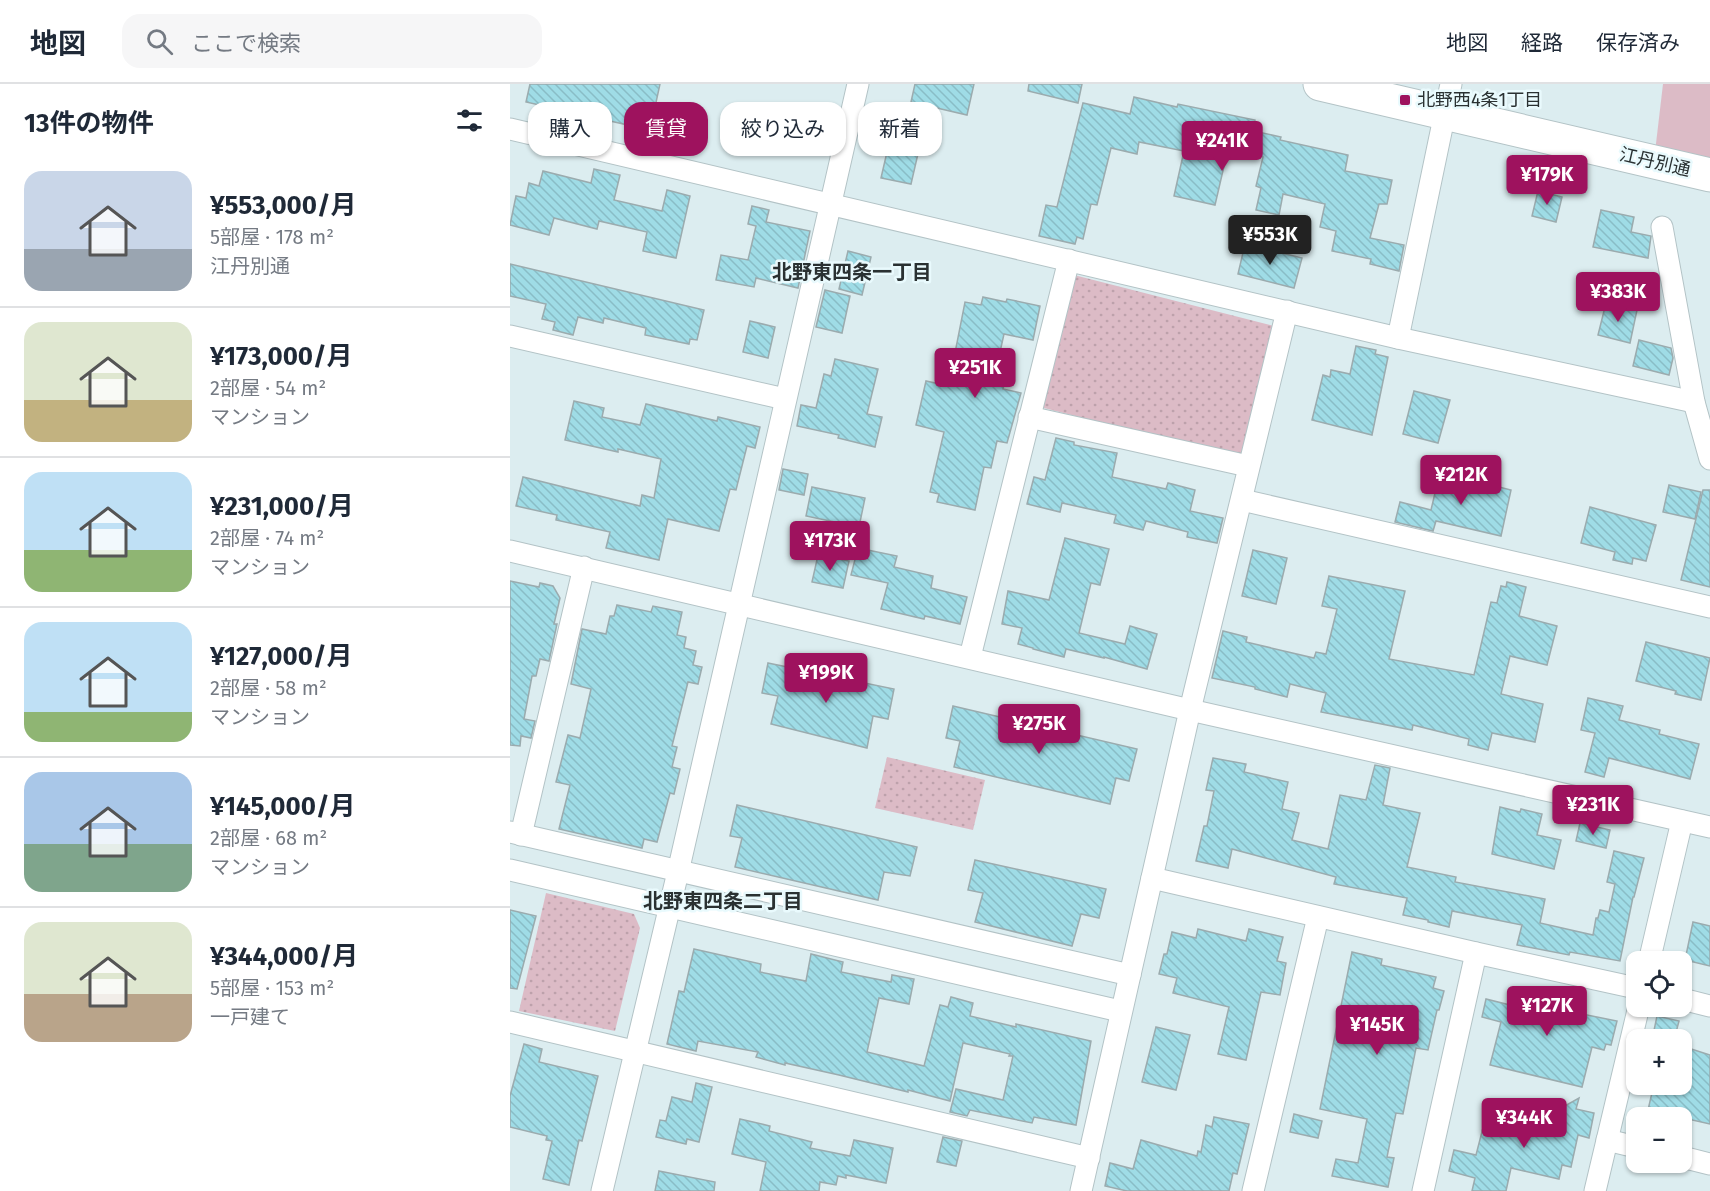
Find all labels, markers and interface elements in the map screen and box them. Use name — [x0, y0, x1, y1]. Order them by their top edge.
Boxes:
search box — [122, 14, 542, 68]
icon: search — [143, 25, 176, 58]
text: 地図 — [30, 27, 86, 60]
text: ここで検索 — [191, 30, 301, 57]
text: 地図 — [1446, 30, 1488, 56]
text: 経路 — [1521, 30, 1563, 56]
text: 保存済み — [1596, 30, 1680, 56]
place label: 北野西4条1丁目 — [1417, 89, 1542, 111]
marker: 北野西4条1丁目 — [1398, 93, 1412, 107]
chip: 購入 — [528, 102, 612, 156]
chip: 賃貸 — [624, 102, 708, 156]
chip: 絞り込み — [720, 102, 846, 156]
chip: 新着 — [858, 102, 942, 156]
icon: filters — [453, 104, 486, 137]
text: 13件の物件 — [24, 108, 154, 139]
pin: ¥241K — [1180, 121, 1264, 172]
text: ¥241K — [1196, 128, 1248, 152]
street label: 江丹別通 — [1617, 143, 1693, 181]
pin: ¥179K — [1505, 155, 1589, 206]
text: ¥179K — [1521, 162, 1574, 186]
text: ¥553,000/月 — [210, 190, 357, 221]
icon: home — [72, 195, 144, 267]
pin: ¥553K — [1228, 215, 1312, 266]
text: ¥553K — [1242, 222, 1298, 246]
text: 5部屋 · 178 m² — [210, 225, 334, 249]
text: 江丹別通 — [210, 254, 290, 278]
district label: 北野東四条一丁目 — [772, 260, 932, 284]
pin: ¥383K — [1576, 272, 1660, 323]
text: ¥383K — [1590, 279, 1646, 303]
text: ¥173,000/月 — [210, 341, 353, 372]
icon: home — [72, 346, 144, 418]
pin: ¥251K — [933, 348, 1017, 399]
text: ¥251K — [949, 355, 1001, 379]
text: 2部屋 · 54 m² — [210, 376, 326, 400]
text: マンション — [210, 405, 310, 429]
pin: ¥212K — [1419, 455, 1503, 506]
text: ¥212K — [1434, 462, 1488, 486]
text: ¥231,000/月 — [210, 491, 354, 522]
icon: home — [72, 496, 144, 568]
pin: ¥173K — [788, 521, 872, 572]
text: 2部屋 · 74 m² — [210, 526, 324, 550]
text: ¥173K — [804, 528, 856, 552]
text: マンション — [210, 555, 310, 579]
text: ¥127,000/月 — [210, 641, 352, 672]
icon: home — [72, 646, 144, 718]
pin: ¥199K — [784, 653, 868, 704]
text: ¥199K — [798, 660, 854, 684]
text: 2部屋 · 58 m² — [210, 676, 327, 700]
pin: ¥275K — [997, 704, 1081, 755]
text: マンション — [210, 705, 310, 729]
text: ¥275K — [1012, 711, 1066, 735]
pin: ¥231K — [1551, 785, 1635, 836]
text: ¥145,000/月 — [210, 791, 355, 822]
text: ¥231K — [1566, 792, 1620, 816]
icon: home — [72, 796, 144, 868]
text: 2部屋 · 68 m² — [210, 826, 327, 850]
text: マンション — [210, 855, 310, 879]
district label: 北野東四条二丁目 — [643, 889, 803, 913]
text: ¥344,000/月 — [210, 941, 358, 972]
icon: home — [72, 946, 144, 1018]
map controls — [1626, 951, 1692, 1173]
button: locate — [1626, 951, 1692, 1017]
text: 5部屋 · 153 m² — [210, 976, 334, 1000]
pin: ¥127K — [1505, 986, 1589, 1037]
text: ¥127K — [1521, 993, 1573, 1017]
text: 一戸建て — [210, 1005, 290, 1029]
pin: ¥145K — [1335, 1005, 1419, 1056]
text: ¥145K — [1350, 1012, 1404, 1036]
button: + — [1626, 1029, 1692, 1095]
pin: ¥344K — [1482, 1098, 1566, 1149]
text: ¥344K — [1496, 1105, 1552, 1129]
button: − — [1626, 1107, 1692, 1173]

